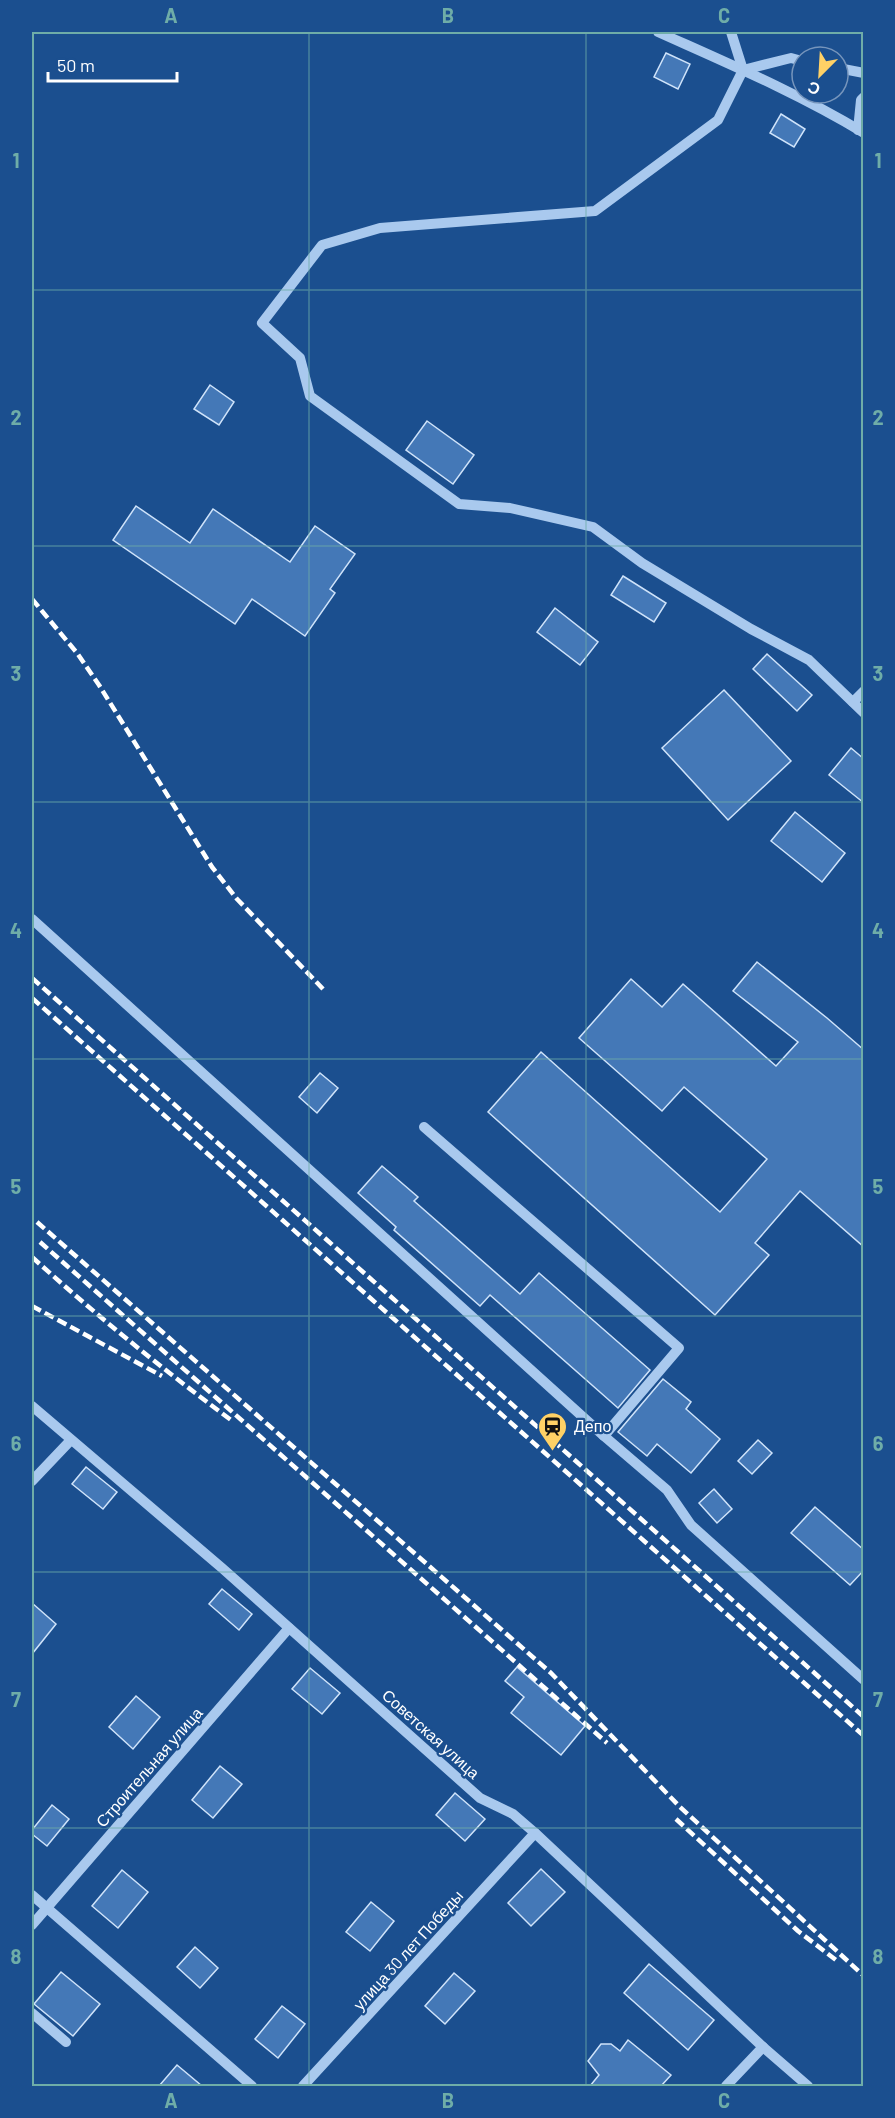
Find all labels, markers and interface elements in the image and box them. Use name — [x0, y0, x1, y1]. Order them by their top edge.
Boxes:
text: A — [164, 3, 178, 27]
text: B — [442, 3, 454, 27]
text: C — [718, 3, 730, 27]
scale bar — [48, 45, 177, 83]
north arrow — [790, 45, 850, 105]
text: 50 m — [57, 54, 95, 76]
text: С — [804, 78, 823, 100]
text: 1 — [12, 148, 20, 172]
text: 1 — [874, 148, 882, 172]
text: 2 — [10, 405, 22, 429]
text: 2 — [872, 405, 884, 429]
text: 3 — [11, 661, 21, 685]
text: 3 — [873, 661, 883, 685]
text: 4 — [10, 918, 22, 942]
text: 4 — [872, 918, 884, 942]
text: 5 — [11, 1174, 22, 1198]
text: 5 — [873, 1174, 884, 1198]
station icon: Депо — [537, 1410, 569, 1452]
place label: Депо — [574, 1416, 611, 1435]
text: 6 — [11, 1431, 22, 1455]
text: 6 — [873, 1431, 884, 1455]
street label: Советская улица — [379, 1685, 484, 1782]
text: 7 — [11, 1687, 21, 1711]
text: 7 — [873, 1687, 883, 1711]
street label: Строительная улица — [91, 1703, 206, 1830]
street label: улица 30 лет Победы — [349, 1886, 466, 2013]
text: 8 — [11, 1944, 22, 1968]
text: 8 — [873, 1944, 884, 1968]
text: A — [164, 2088, 178, 2112]
text: B — [442, 2088, 454, 2112]
text: C — [718, 2088, 730, 2112]

